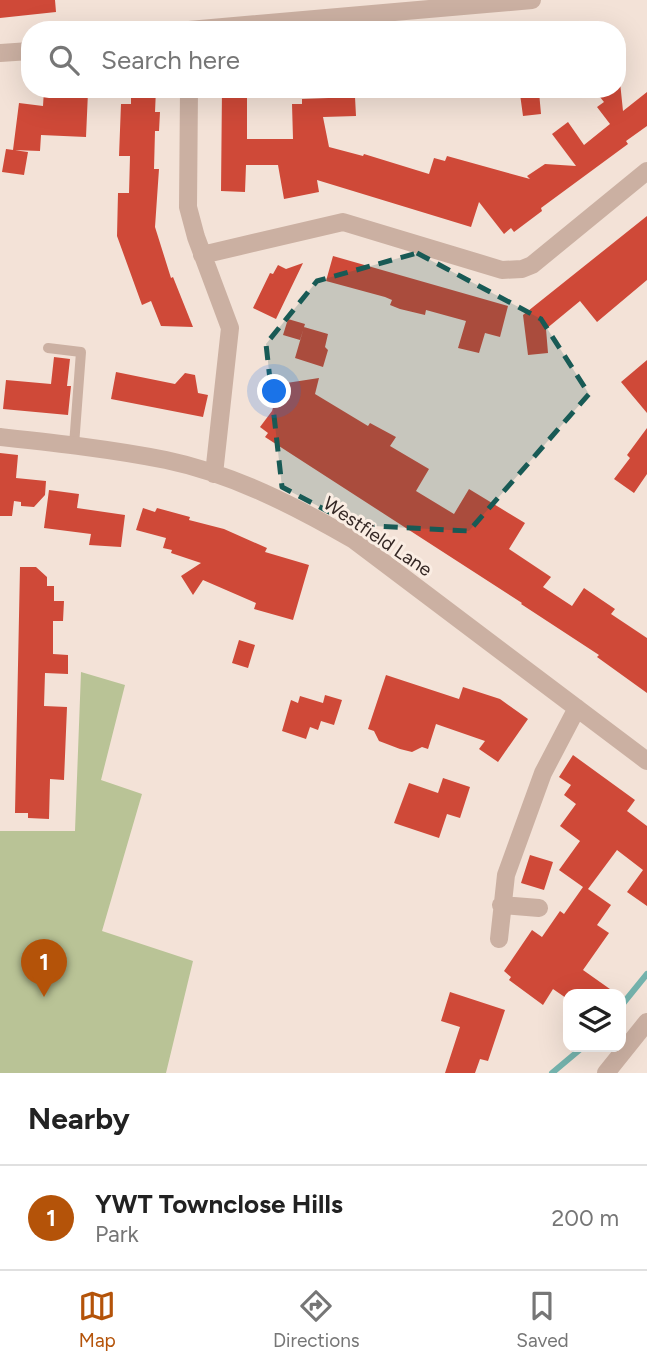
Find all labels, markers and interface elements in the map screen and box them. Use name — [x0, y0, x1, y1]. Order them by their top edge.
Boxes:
search box — [21, 21, 626, 98]
icon: search — [45, 41, 83, 79]
text: Search here — [101, 44, 240, 76]
your location — [257, 374, 291, 408]
street label: Westfield Lane — [319, 492, 436, 581]
pin: 1 — [21, 939, 67, 997]
map controls — [563, 989, 626, 1052]
button: layers — [563, 989, 626, 1052]
text: Nearby — [28, 1100, 130, 1137]
text: YWT Townclose Hills — [95, 1188, 343, 1220]
text: 1 — [46, 1204, 56, 1232]
text: 200 m — [551, 1204, 619, 1232]
text: Park — [95, 1220, 139, 1248]
tab: Map — [78, 1287, 116, 1352]
tab: Directions — [273, 1287, 360, 1352]
tab: Saved — [516, 1287, 569, 1352]

